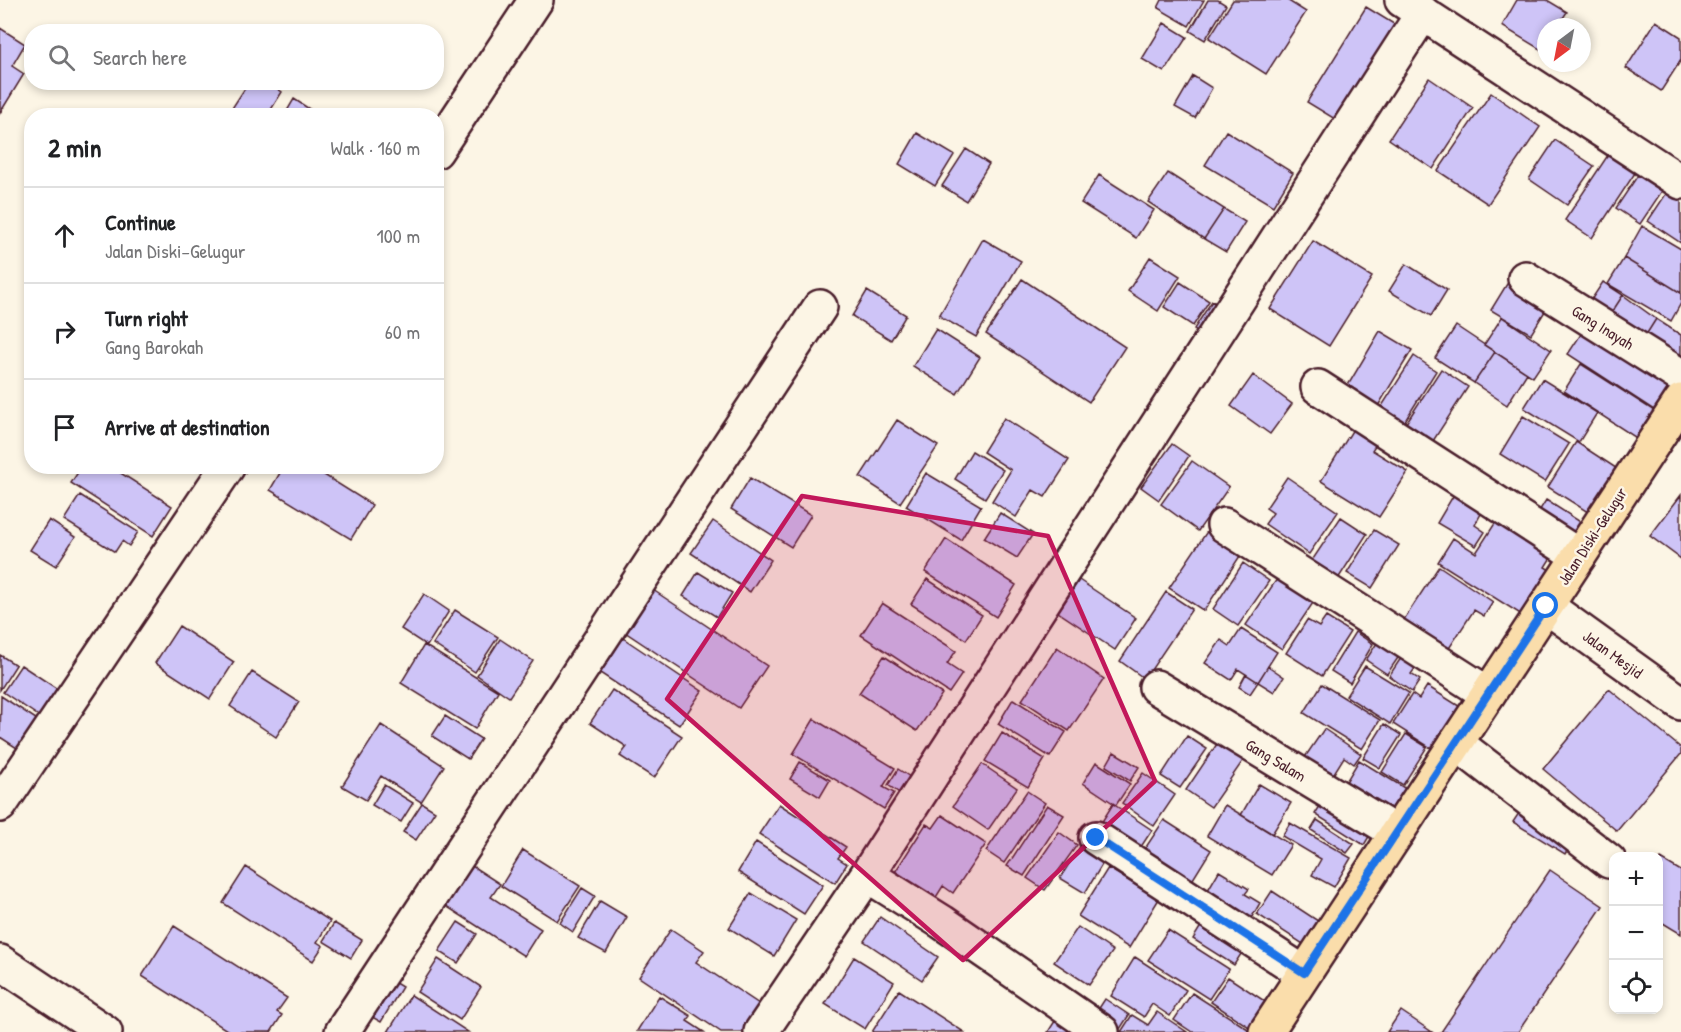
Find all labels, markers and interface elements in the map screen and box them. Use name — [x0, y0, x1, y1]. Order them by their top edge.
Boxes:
north arrow — [1537, 18, 1591, 72]
search box — [24, 24, 444, 90]
icon: search — [45, 41, 78, 74]
text: Search here — [93, 42, 187, 72]
text: 2 min — [48, 130, 101, 165]
text: Walk · 160 m — [331, 134, 420, 161]
text: Continue — [105, 207, 176, 237]
icon: ahead — [48, 219, 81, 252]
text: 100 m — [377, 222, 420, 249]
text: Jalan Diski–Gelugur — [105, 237, 245, 264]
street label: Gang Inayah — [1568, 299, 1638, 355]
text: Turn right — [105, 303, 188, 333]
icon: right — [48, 315, 81, 348]
text: 60 m — [385, 318, 420, 345]
text: Gang Barokah — [105, 333, 203, 360]
icon: arrive — [48, 411, 81, 444]
text: Arrive at destination — [105, 412, 270, 442]
street label: Jalan Diski–Gelugur — [1552, 483, 1632, 589]
route start — [1532, 592, 1558, 618]
street label: Jalan Mesjid — [1579, 625, 1647, 683]
street label: Gang Salam — [1242, 733, 1310, 787]
route end — [1082, 824, 1108, 850]
map controls — [1609, 852, 1663, 1014]
button: + — [1609, 852, 1663, 906]
button: − — [1609, 906, 1663, 960]
button: locate — [1609, 960, 1663, 1014]

